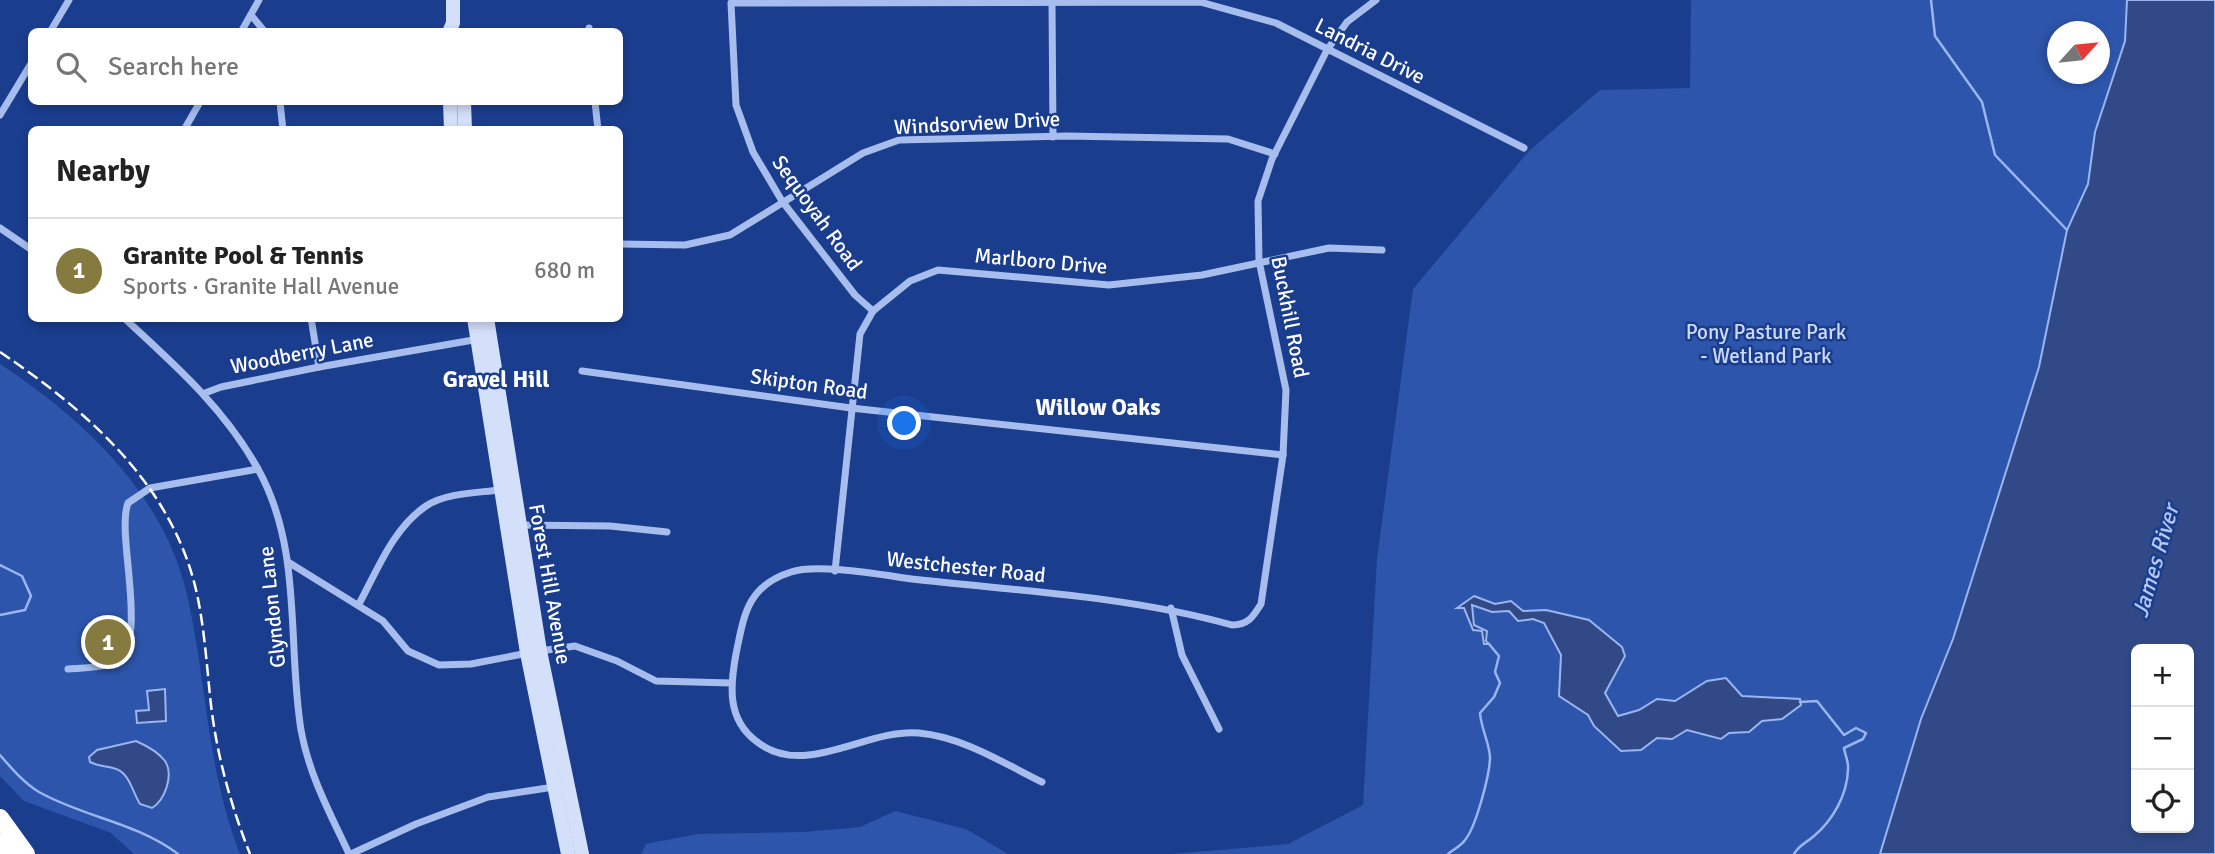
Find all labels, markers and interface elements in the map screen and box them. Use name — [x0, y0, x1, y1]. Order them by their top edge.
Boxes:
street label: Landria Drive — [1311, 12, 1429, 90]
north arrow — [2047, 21, 2110, 84]
search box — [28, 28, 623, 105]
icon: search — [52, 48, 90, 86]
text: Search here — [108, 51, 239, 83]
street label: Windsorview Drive — [893, 106, 1061, 140]
street label: Sequoyah Road — [766, 150, 868, 276]
text: Nearby — [56, 153, 150, 190]
text: Granite Pool & Tennis — [123, 240, 364, 272]
street label: Marlboro Drive — [973, 242, 1109, 280]
street label: Buckhill Road — [1265, 254, 1315, 380]
text: 1 — [73, 256, 85, 285]
text: 680 m — [534, 256, 595, 285]
text: Sports · Granite Hall Avenue — [123, 272, 399, 301]
park label: Pony Pasture Park - Wetland Park — [1686, 319, 1847, 369]
street label: Woodberry Lane — [228, 326, 376, 380]
street label: Skipton Road — [749, 363, 869, 405]
district label: Gravel Hill — [443, 365, 549, 394]
district label: Willow Oaks — [1035, 393, 1161, 422]
your location — [887, 406, 921, 440]
water label: James River — [2126, 498, 2186, 621]
street label: Forest Hill Avenue — [523, 502, 577, 666]
street label: Glyndon Lane — [253, 545, 291, 669]
street label: Westchester Road — [885, 546, 1047, 588]
pin: 1 — [85, 616, 131, 668]
map controls — [2131, 644, 2194, 833]
button: + — [2131, 644, 2194, 707]
button: − — [2131, 707, 2194, 770]
button: locate — [2131, 770, 2194, 833]

